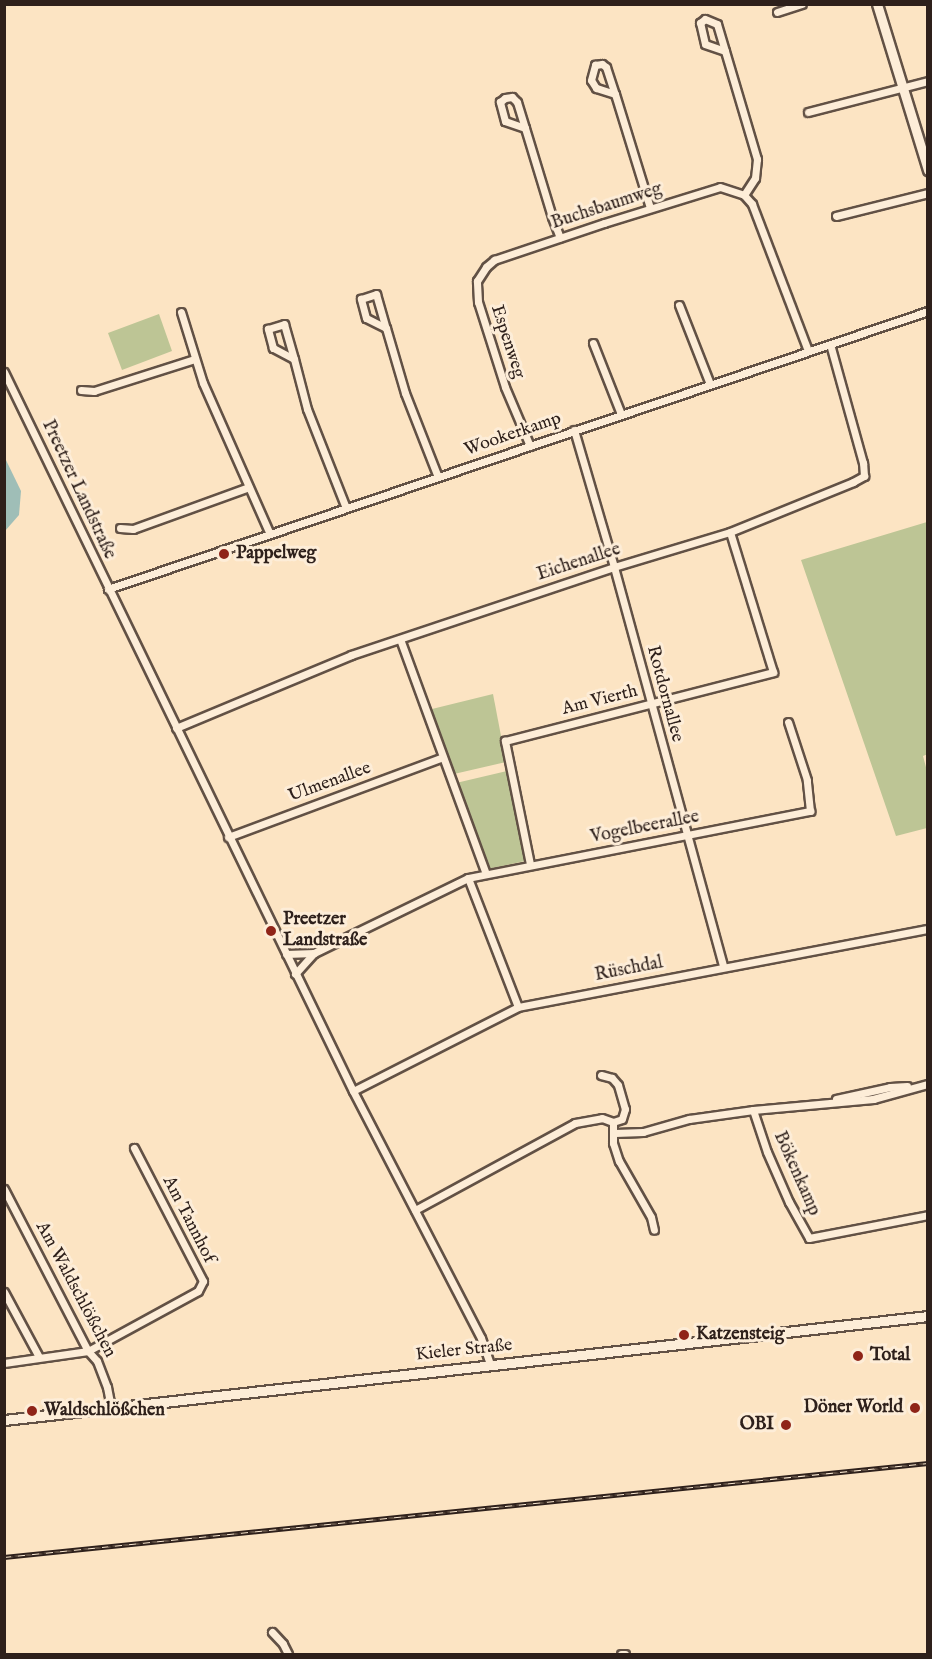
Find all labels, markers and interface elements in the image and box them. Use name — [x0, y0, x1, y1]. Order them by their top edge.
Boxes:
street label: Buchsbaumweg — [549, 179, 665, 235]
street label: Espenweg — [485, 303, 529, 381]
street label: Wookerkamp — [462, 408, 564, 462]
street label: Preetzer Landstraße — [36, 417, 120, 563]
street label: Eichenallee — [535, 539, 623, 587]
place label: Pappelweg — [236, 543, 316, 565]
marker: Pappelweg — [217, 547, 231, 561]
street label: Rotdornallee — [641, 643, 687, 745]
street label: Am Vierth — [560, 681, 640, 721]
street label: Ulmenallee — [286, 758, 374, 808]
street label: Vogelbeerallee — [589, 807, 701, 849]
place label: Preetzer Landstraße — [283, 910, 367, 952]
marker: Preetzer Landstraße — [264, 924, 278, 938]
street label: Rüschdal — [593, 953, 665, 987]
street label: Bökenkamp — [768, 1129, 824, 1219]
street label: Am Tannhof — [157, 1173, 219, 1267]
street label: Am Waldschlößchen — [30, 1218, 120, 1362]
place label: Katzensteig — [696, 1324, 785, 1346]
marker: Katzensteig — [677, 1328, 691, 1342]
street label: Kieler Straße — [415, 1335, 513, 1367]
place label: Total — [870, 1345, 910, 1367]
marker: Total — [851, 1349, 865, 1363]
place label: Döner World — [804, 1397, 903, 1419]
place label: Waldschlößchen — [44, 1400, 165, 1422]
marker: Döner World — [908, 1401, 922, 1415]
marker: Waldschlößchen — [25, 1404, 39, 1418]
place label: OBI — [740, 1414, 774, 1436]
marker: OBI — [779, 1418, 793, 1432]

